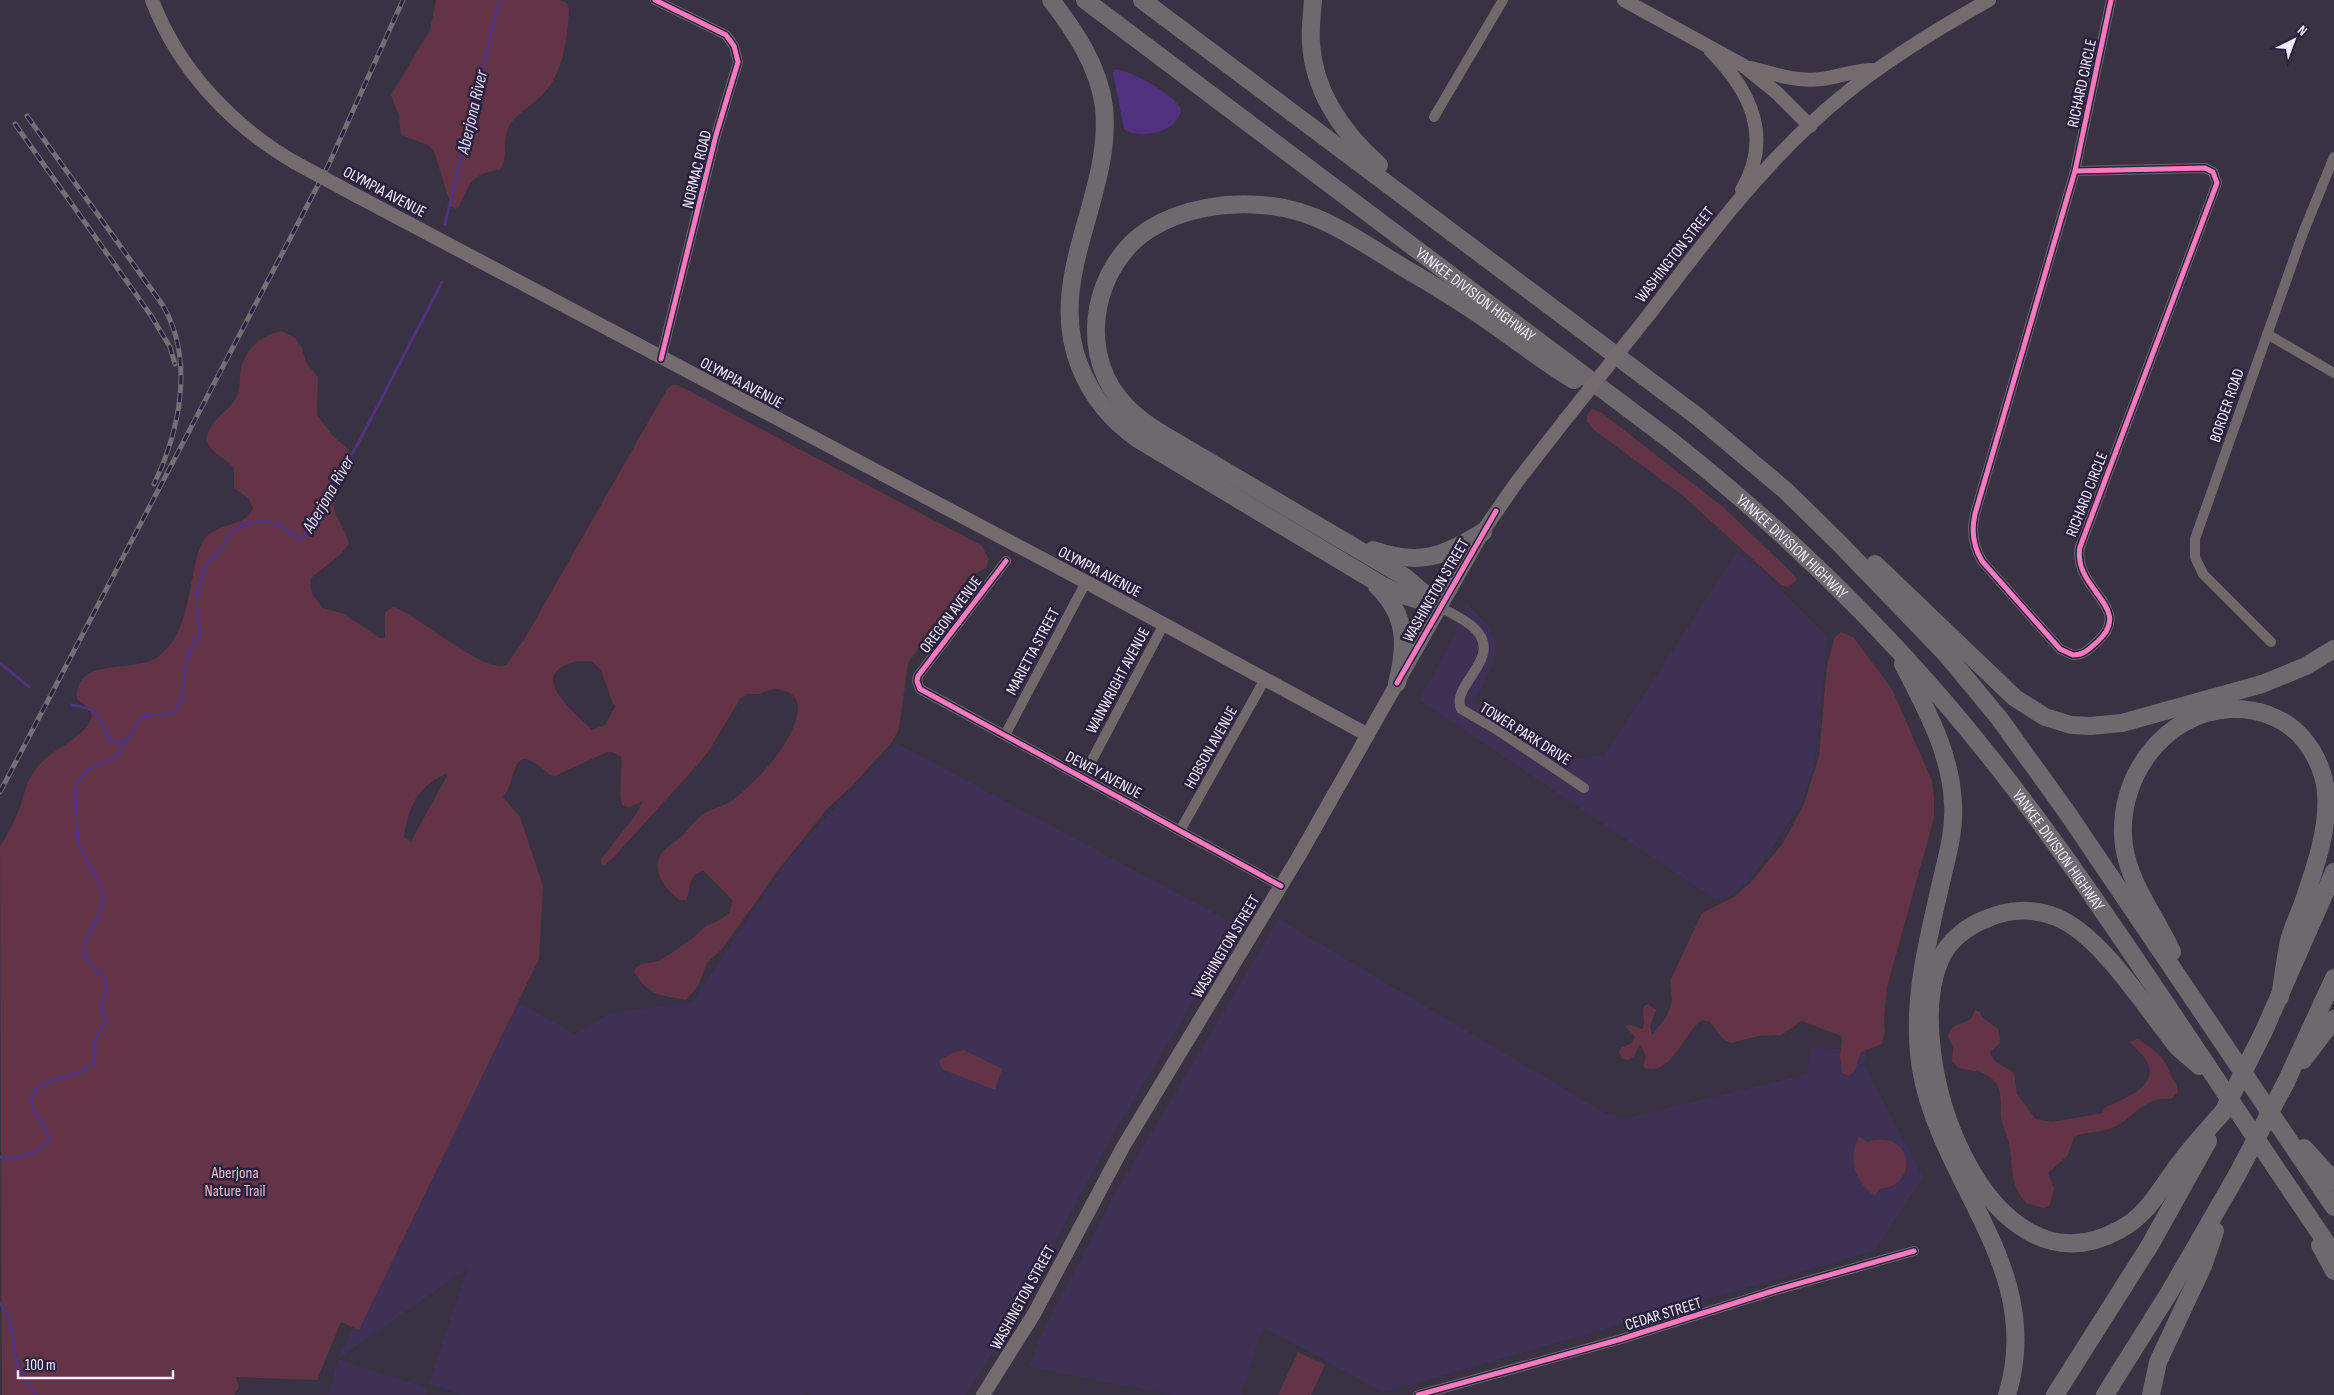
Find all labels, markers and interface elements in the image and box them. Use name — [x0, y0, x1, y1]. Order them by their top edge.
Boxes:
north arrow — [2269, 15, 2319, 65]
text: N — [2294, 22, 2311, 40]
street label: RICHARD CIRCLE — [2064, 37, 2101, 129]
water label: Aberjona River — [452, 67, 493, 157]
street label: NORMAC ROAD — [679, 128, 716, 210]
street label: OLYMPIA AVENUE — [340, 163, 429, 222]
street label: WASHINGTON STREET — [1632, 203, 1719, 307]
street label: YANKEE DIVISION HIGHWAY — [1411, 244, 1539, 346]
street label: OLYMPIA AVENUE — [697, 354, 786, 413]
street label: BORDER ROAD — [2206, 366, 2249, 445]
street label: RICHARD CIRCLE — [2062, 449, 2112, 540]
water label: Aberjona River — [297, 451, 359, 537]
street label: YANKEE DIVISION HIGHWAY — [1732, 491, 1851, 603]
street label: WASHINGTON STREET — [1399, 535, 1474, 646]
street label: OLYMPIA AVENUE — [1055, 543, 1144, 602]
street label: OREGON AVENUE — [916, 573, 986, 657]
street label: MARIETTA STREET — [1002, 605, 1064, 698]
street label: WAINWRIGHT AVENUE — [1082, 624, 1154, 737]
street label: TOWER PARK DRIVE — [1476, 699, 1574, 770]
street label: HOBSON AVENUE — [1181, 703, 1242, 792]
street label: DEWEY AVENUE — [1062, 747, 1145, 803]
street label: YANKEE DIVISION HIGHWAY — [2008, 786, 2108, 915]
street label: WASHINGTON STREET — [1188, 892, 1265, 1001]
park label: Aberjona Nature Trail — [205, 1164, 265, 1201]
street label: WASHINGTON STREET — [987, 1242, 1060, 1353]
street label: CEDAR STREET — [1623, 1294, 1705, 1335]
scale bar — [18, 1348, 172, 1380]
text: 100 m — [25, 1356, 56, 1375]

